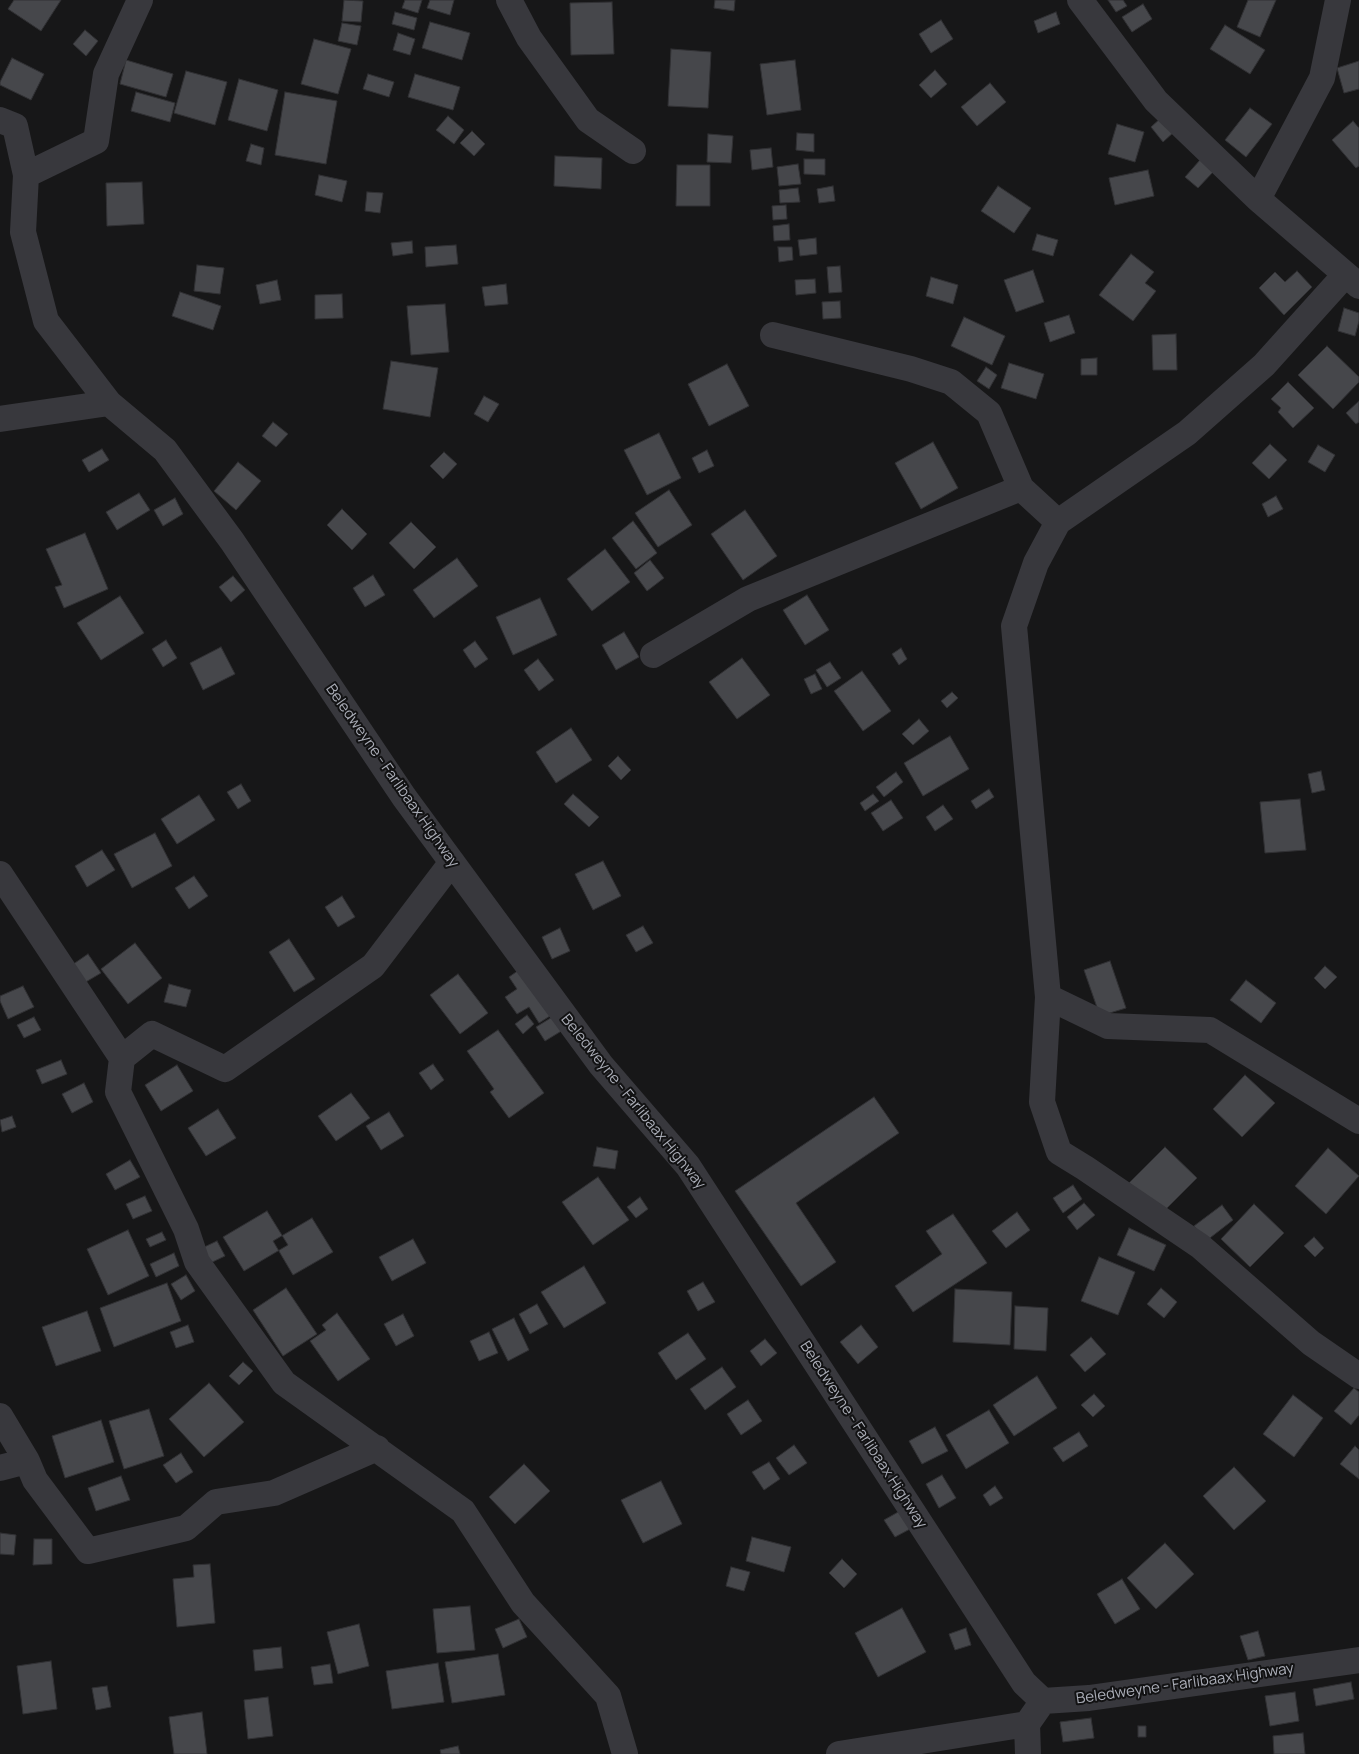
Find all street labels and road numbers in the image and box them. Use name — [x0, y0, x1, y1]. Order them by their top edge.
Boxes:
street label: Beledweyne - Farlibaax Highway — [322, 681, 462, 871]
street label: Beledweyne - Farlibaax Highway — [557, 1011, 709, 1193]
street label: Beledweyne - Farlibaax Highway — [796, 1338, 930, 1532]
street label: Beledweyne - Farlibaax Highway — [1075, 1660, 1295, 1708]

